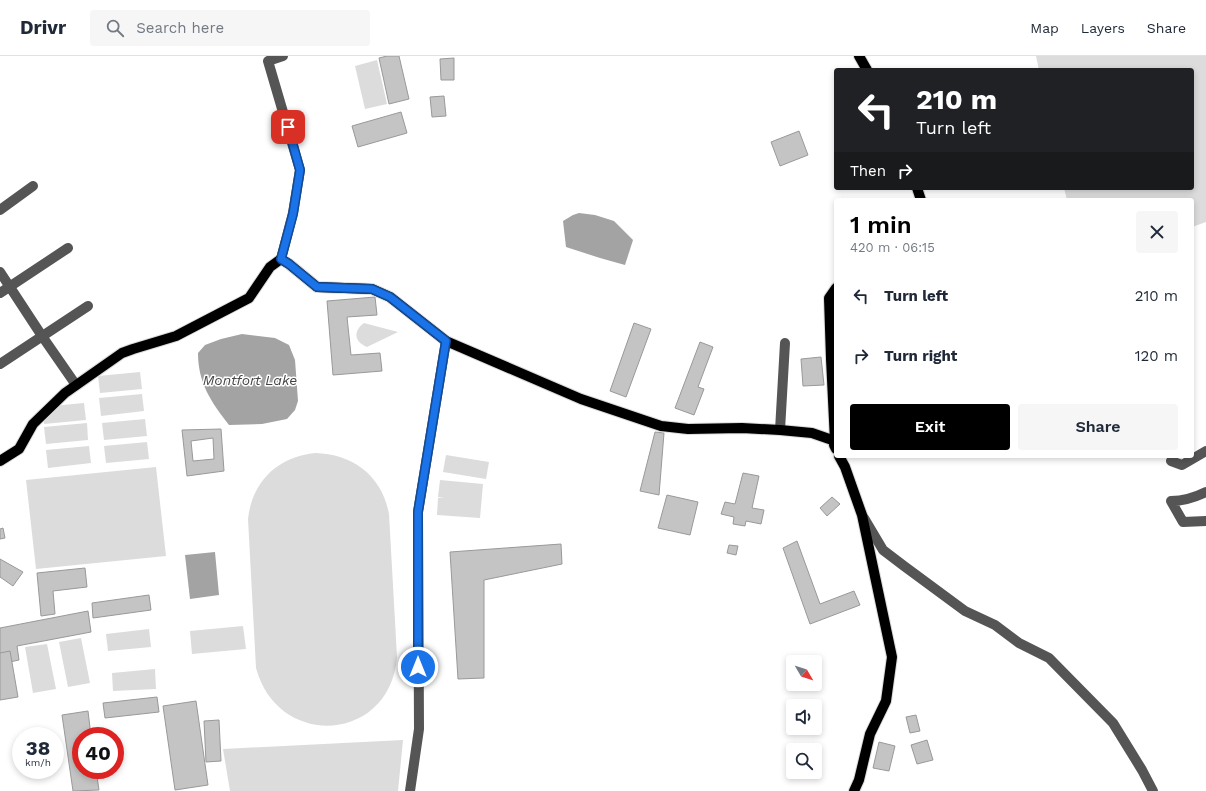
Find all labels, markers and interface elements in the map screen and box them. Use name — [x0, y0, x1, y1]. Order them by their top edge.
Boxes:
search box — [90, 10, 370, 46]
text: Drivr — [20, 16, 66, 39]
icon: search — [104, 17, 126, 39]
text: Search here — [136, 19, 224, 37]
text: Map — [1030, 20, 1059, 36]
text: Layers — [1081, 20, 1125, 36]
text: Share — [1147, 20, 1186, 36]
text: 210 m — [916, 83, 997, 116]
icon: left — [850, 84, 902, 136]
pin — [271, 110, 305, 144]
icon: arrive — [277, 116, 299, 138]
text: Turn left — [916, 117, 991, 138]
icon: right — [894, 160, 916, 182]
text: Then — [850, 162, 886, 180]
text: 1 min — [850, 211, 912, 239]
button: close — [1136, 211, 1178, 253]
text: 420 m · 06:15 — [850, 240, 935, 255]
icon: left — [850, 285, 872, 307]
text: Turn left — [884, 287, 948, 305]
text: 210 m — [1135, 287, 1178, 305]
icon: right — [850, 345, 872, 367]
text: Turn right — [884, 347, 957, 365]
text: 120 m — [1135, 347, 1178, 365]
water label: Montfort Lake — [203, 372, 297, 388]
button: Exit — [850, 404, 1010, 450]
button: Share — [1018, 404, 1178, 450]
position arrow — [397, 646, 439, 688]
north arrow — [786, 655, 822, 691]
map controls — [786, 655, 822, 779]
button: sound — [786, 699, 822, 735]
speed limit sign: 40 — [72, 727, 124, 779]
text: 38 — [26, 736, 50, 760]
button: search — [786, 743, 822, 779]
text: km/h — [25, 757, 51, 768]

